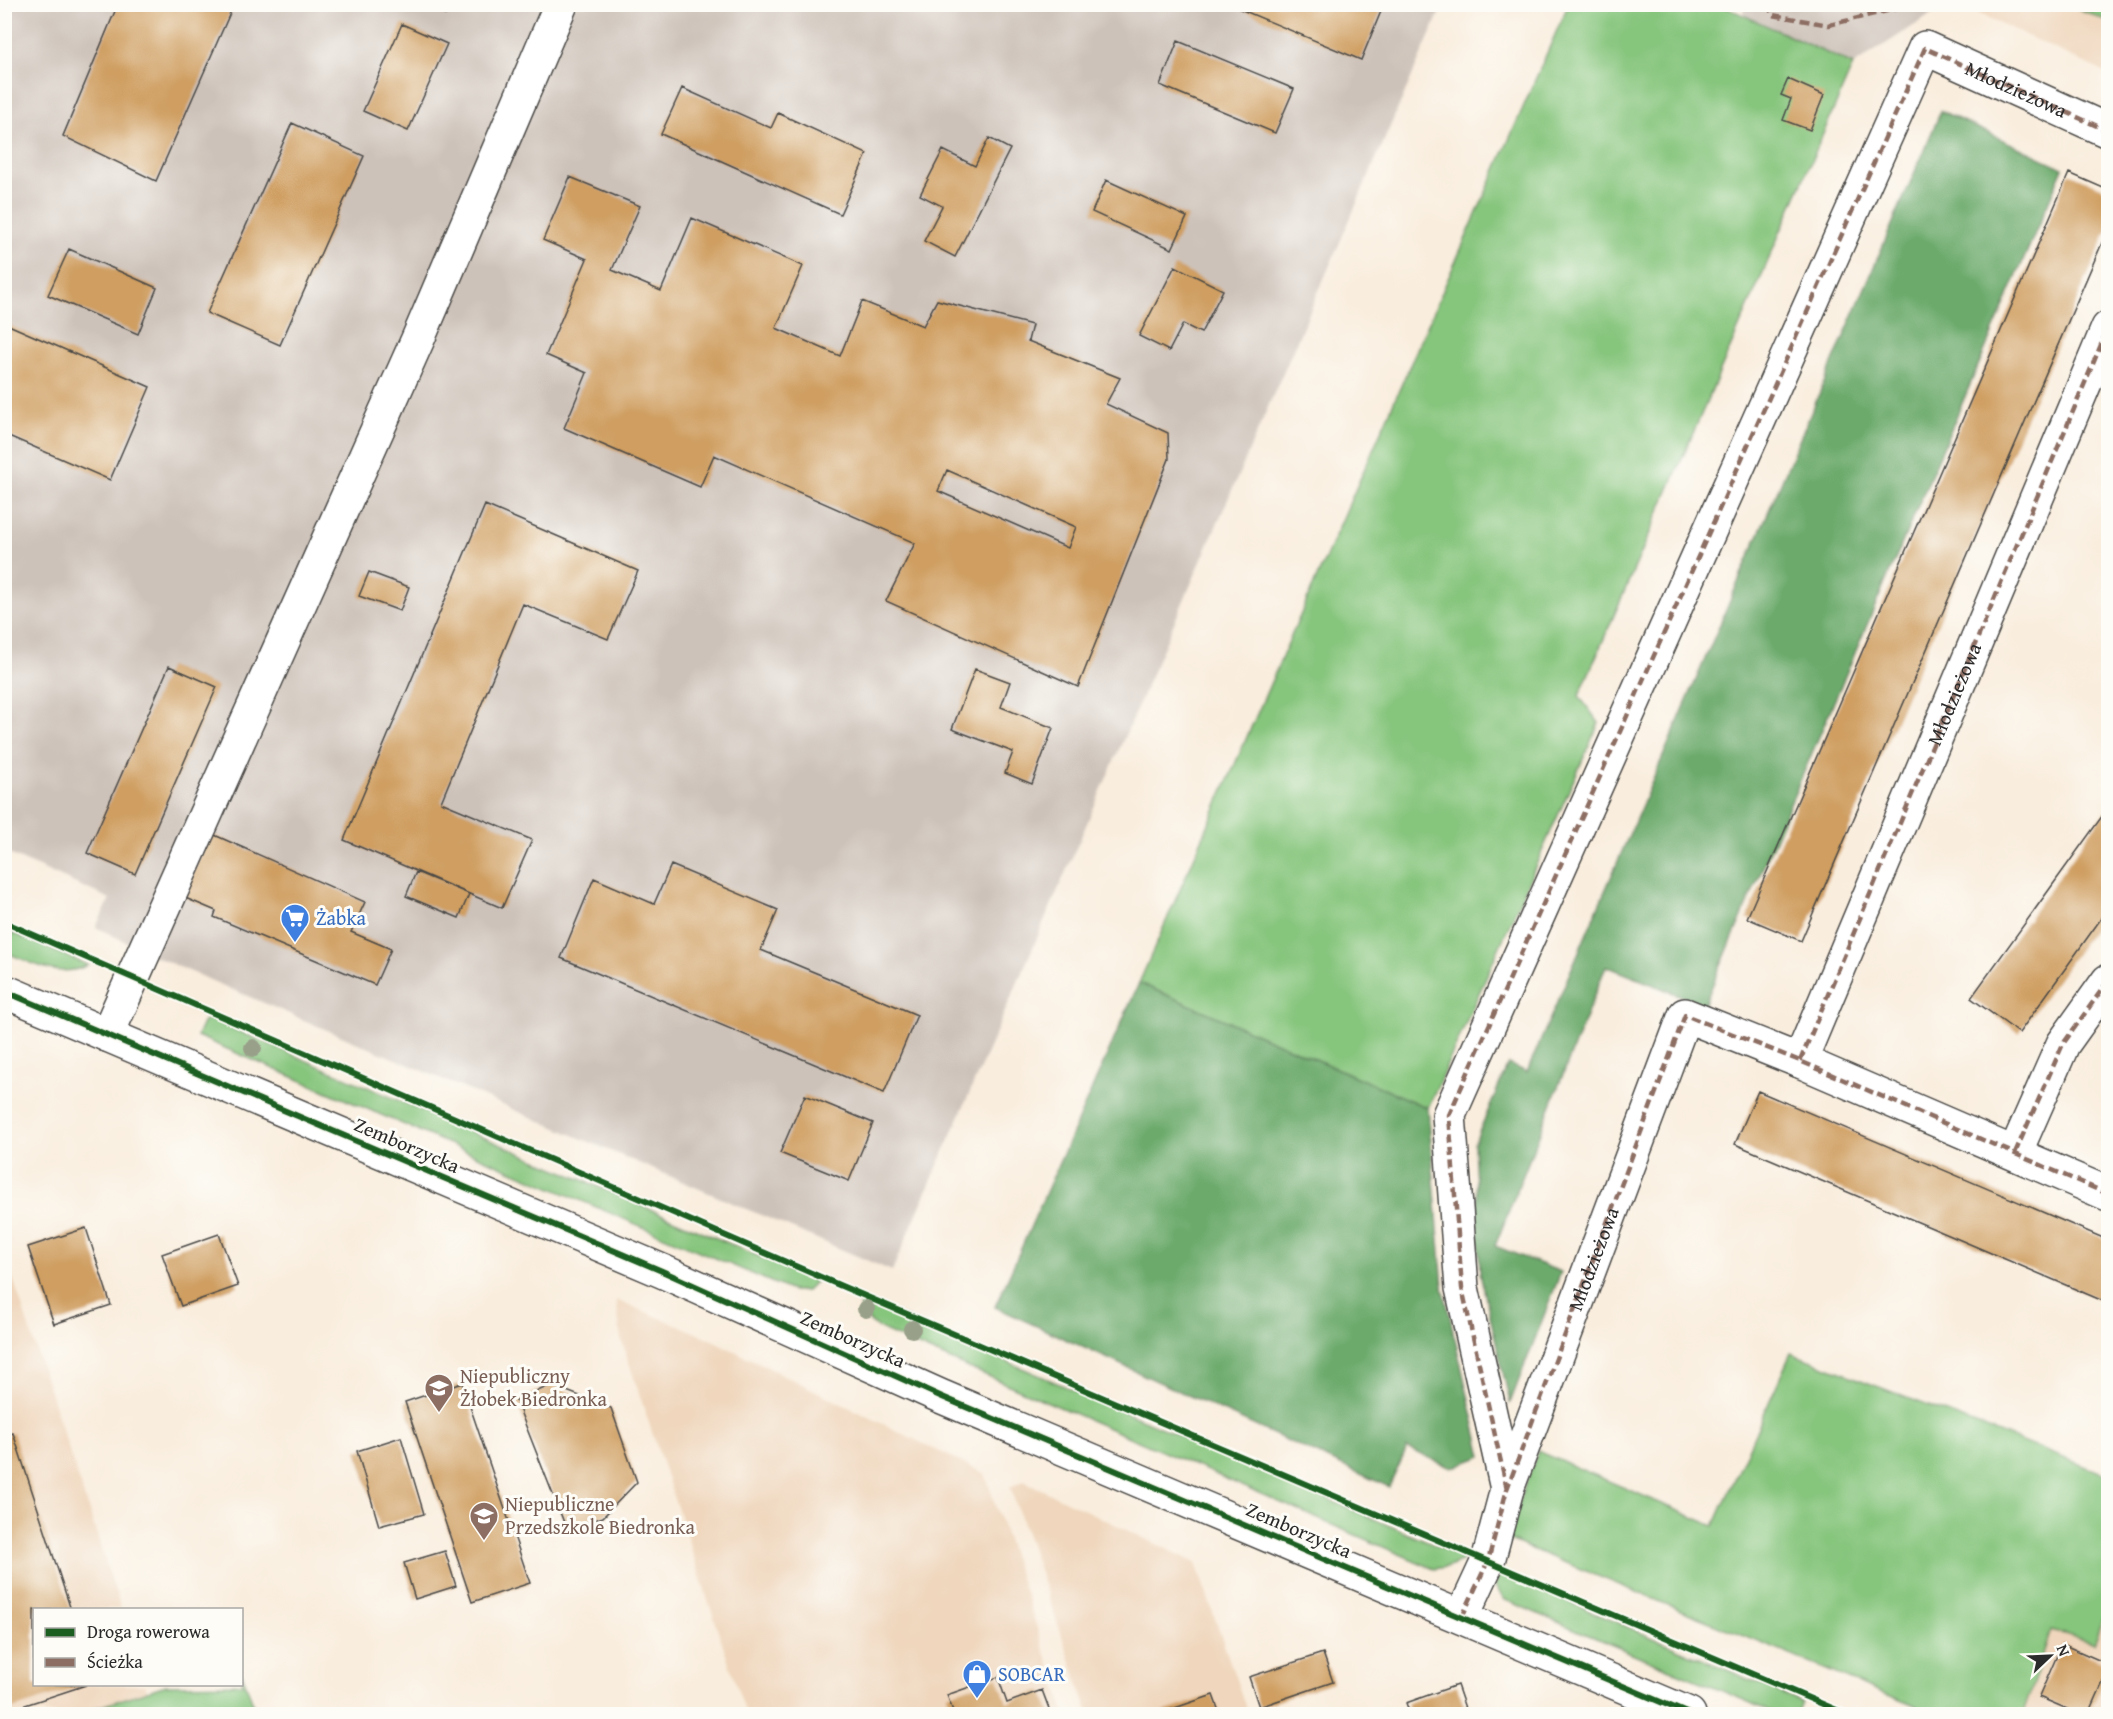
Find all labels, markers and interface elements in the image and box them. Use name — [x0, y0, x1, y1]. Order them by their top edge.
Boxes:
street label: Młodzieżowa — [1961, 53, 2073, 125]
street label: Młodzieżowa — [1919, 638, 1988, 750]
supermarket icon: Żabka — [279, 902, 311, 944]
place label: Żabka — [316, 903, 367, 932]
street label: Zemborzycka — [350, 1109, 465, 1180]
street label: Młodzieżowa — [1560, 1202, 1626, 1315]
street label: Zemborzycka — [796, 1303, 911, 1375]
place label: Niepubliczny Żłobek Biedronka — [460, 1361, 608, 1413]
school or university icon: Niepubliczny Żłobek Biedronka — [423, 1372, 455, 1414]
place label: Niepubliczne Przedszkole Biedronka — [505, 1489, 695, 1541]
street label: Zemborzycka — [1242, 1494, 1357, 1565]
school or university icon: Niepubliczne Przedszkole Biedronka — [468, 1500, 500, 1542]
legend — [33, 1608, 243, 1686]
text: Droga rowerowa — [87, 1618, 210, 1645]
north arrow — [2020, 1626, 2080, 1686]
text: N — [2051, 1641, 2077, 1660]
text: Ścieżka — [87, 1648, 143, 1675]
shop icon: SOBCAR — [961, 1658, 993, 1700]
place label: SOBCAR — [998, 1659, 1066, 1688]

